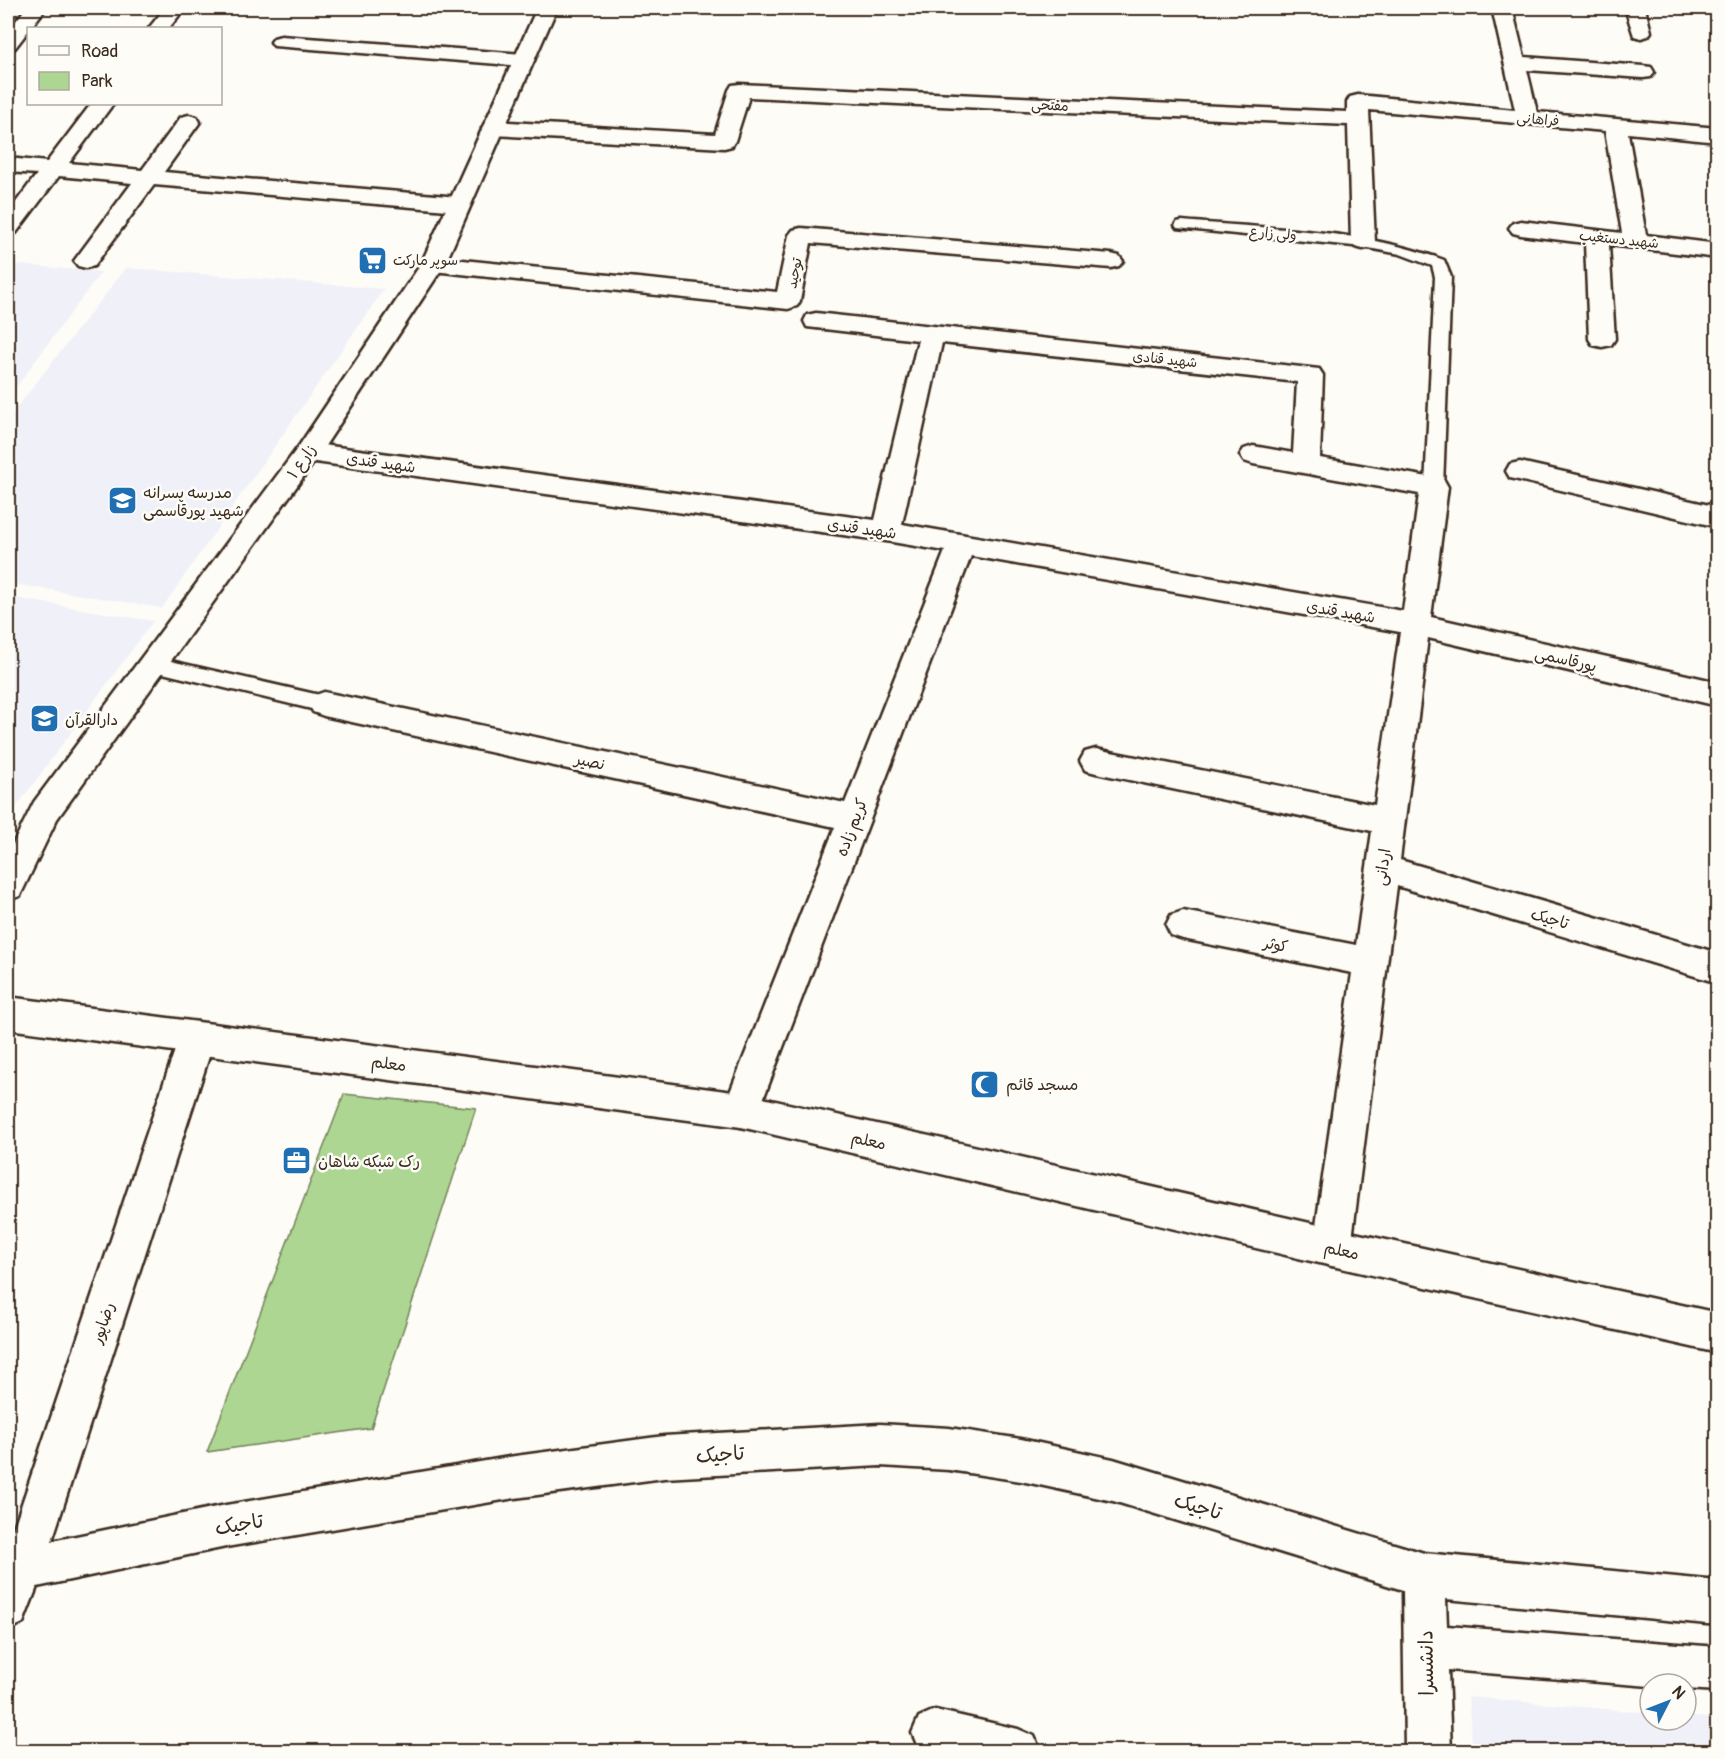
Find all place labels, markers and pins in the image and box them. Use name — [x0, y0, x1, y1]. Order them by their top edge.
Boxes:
supermarket icon: سوپر مارکت — [356, 244, 388, 276]
place label: سوپر مارکت — [393, 252, 458, 270]
place label: مدرسه پسرانه شهید پورقاسمی — [143, 483, 244, 521]
school or university icon: مدرسه پسرانه شهید پورقاسمی — [106, 485, 138, 517]
school or university icon: دارالقرآن — [28, 703, 60, 735]
place label: دارالقرآن — [65, 710, 118, 730]
mosque icon: مسجد قائم — [969, 1068, 1001, 1100]
place label: مسجد قائم — [1006, 1075, 1078, 1097]
office icon: رک شبکه شاهان — [281, 1145, 313, 1177]
place label: رک شبکه شاهان — [318, 1152, 420, 1172]

